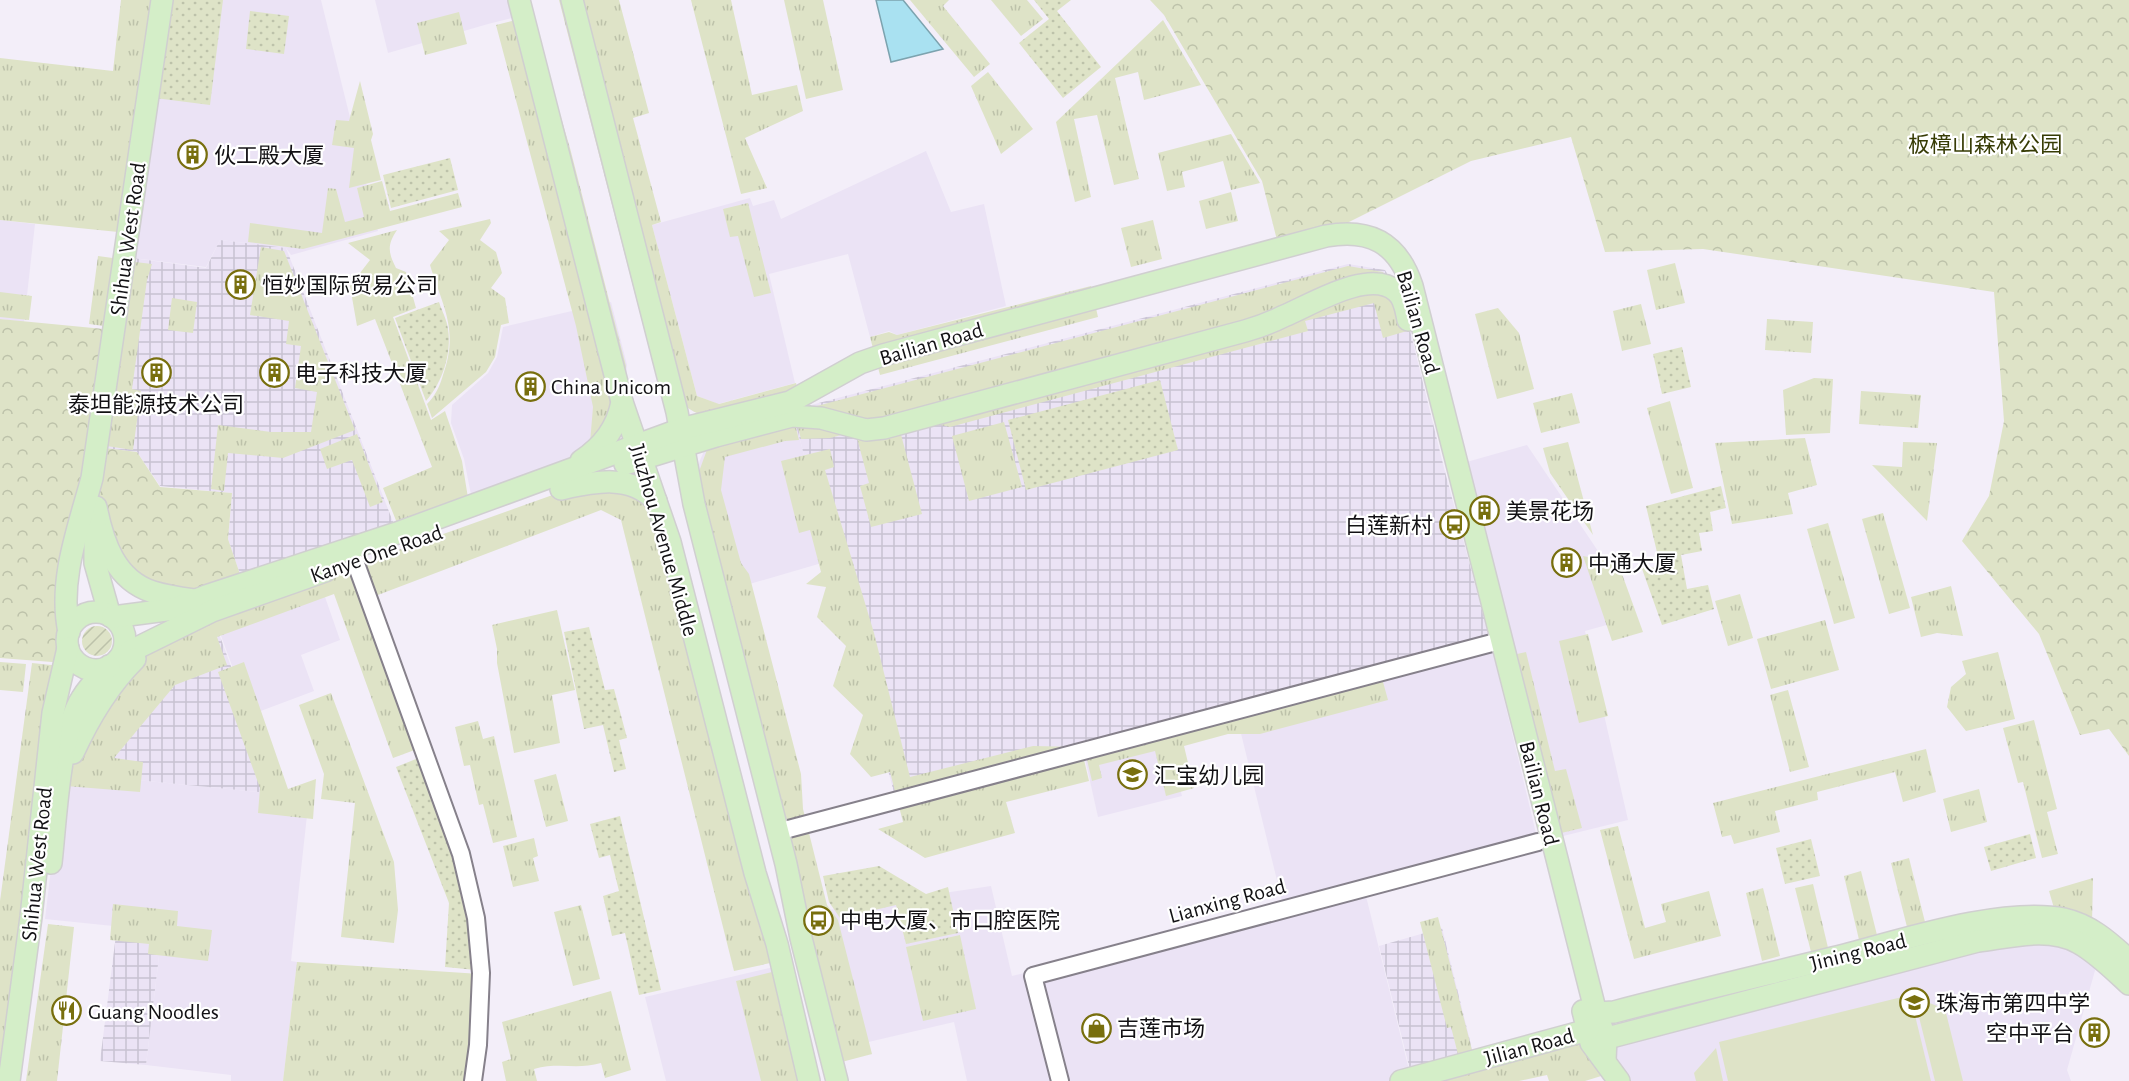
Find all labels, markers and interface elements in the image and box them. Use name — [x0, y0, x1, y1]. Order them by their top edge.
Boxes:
park label: 板樟山森林公园 — [1908, 133, 2062, 156]
building icon: 伙工殿大厦 — [177, 139, 209, 171]
place label: 伙工殿大厦 — [214, 144, 324, 167]
street label: Shihua West Road — [106, 161, 150, 317]
street label: Bailian Road — [1393, 268, 1443, 377]
building icon: 恒妙国际贸易公司 — [225, 269, 257, 301]
place label: 恒妙国际贸易公司 — [262, 274, 438, 297]
street label: Bailian Road — [877, 319, 986, 369]
building icon: 泰坦能源技术公司 — [140, 356, 172, 388]
building icon: 电子科技大厦 — [258, 357, 290, 389]
place label: 电子科技大厦 — [295, 362, 427, 385]
building icon: China Unicom — [514, 370, 546, 402]
place label: China Unicom — [551, 376, 671, 398]
place label: 泰坦能源技术公司 — [68, 393, 244, 416]
street label: Jiuzhou Avenue Middle — [626, 442, 702, 639]
building icon: 美景花场 — [1469, 495, 1501, 527]
place label: 美景花场 — [1506, 500, 1594, 523]
bus stop icon: 白莲新村 — [1438, 509, 1470, 541]
place label: 白莲新村 — [1345, 514, 1433, 537]
street label: Kanye One Road — [307, 521, 445, 587]
building icon: 中通大厦 — [1551, 547, 1583, 579]
place label: 中通大厦 — [1588, 552, 1676, 575]
street label: Bailian Road — [1515, 739, 1563, 848]
school or university icon: 汇宝幼儿园 — [1117, 759, 1149, 791]
place label: 汇宝幼儿园 — [1154, 764, 1264, 787]
street label: Shihua West Road — [18, 786, 56, 942]
street label: Lianxing Road — [1166, 875, 1288, 927]
bus stop icon: 中电大厦、市口腔医院 — [803, 904, 835, 936]
place label: 中电大厦、市口腔医院 — [840, 909, 1060, 932]
street label: Jining Road — [1808, 929, 1909, 975]
school or university icon: 珠海市第四中学 — [1899, 987, 1931, 1019]
place label: 珠海市第四中学 — [1936, 992, 2090, 1015]
restaurant icon: Guang Noodles — [51, 995, 83, 1027]
place label: Guang Noodles — [88, 1001, 219, 1023]
shop icon: 吉莲市场 — [1080, 1012, 1112, 1044]
place label: 吉莲市场 — [1117, 1017, 1205, 1040]
building icon: 空中平台 — [2079, 1017, 2111, 1049]
place label: 空中平台 — [1986, 1022, 2074, 1045]
street label: Jilian Road — [1482, 1024, 1576, 1069]

